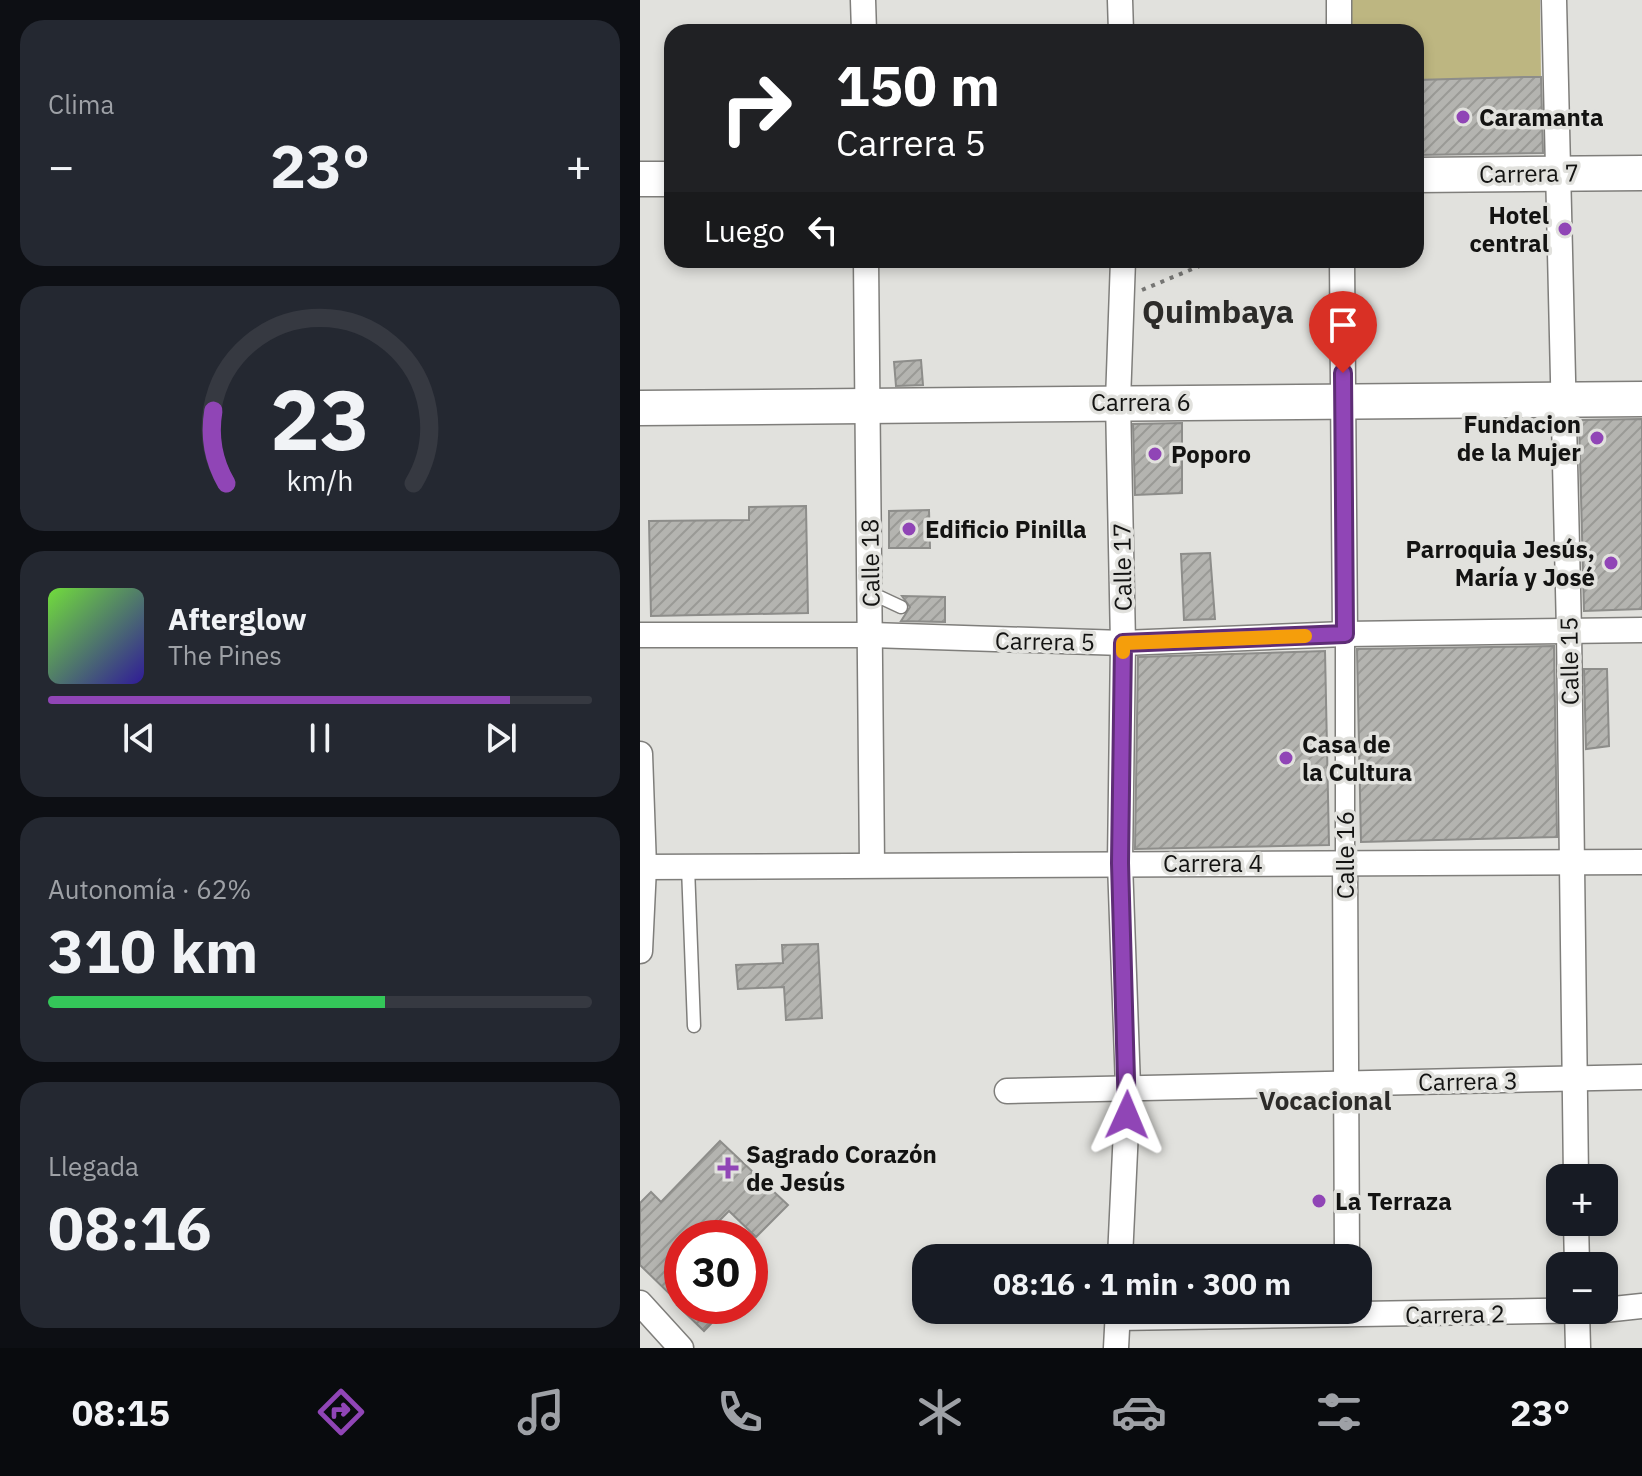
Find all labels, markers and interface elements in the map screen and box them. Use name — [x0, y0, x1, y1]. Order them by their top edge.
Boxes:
text: 150 m — [836, 49, 1000, 121]
icon: right — [704, 56, 808, 160]
text: Clima — [48, 87, 114, 121]
place label: Caramanta — [1479, 101, 1604, 133]
marker: Caramanta — [1454, 108, 1472, 126]
text: Carrera 5 — [836, 119, 986, 166]
text: 23° — [270, 126, 370, 205]
text: − — [48, 137, 74, 194]
text: + — [566, 137, 592, 194]
street label: Carrera 7 — [1479, 156, 1579, 190]
place label: Hotel central — [1469, 199, 1549, 259]
icon: left — [801, 208, 845, 252]
text: Luego — [704, 211, 785, 250]
marker: Hotel central — [1556, 220, 1574, 238]
district label: Quimbaya — [1142, 290, 1294, 332]
pin — [1309, 291, 1377, 373]
icon: arrive — [1321, 303, 1365, 347]
text: 23 — [270, 365, 370, 473]
street label: Carrera 6 — [1091, 386, 1191, 418]
place label: Fundacion de la Mujer — [1457, 408, 1581, 468]
marker: Fundacion de la Mujer — [1588, 429, 1606, 447]
place label: Poporo — [1171, 438, 1251, 470]
marker: Poporo — [1146, 445, 1164, 463]
text: km/h — [286, 463, 354, 500]
place label: Edificio Pinilla — [925, 513, 1087, 545]
street label: Calle 18 — [853, 519, 887, 607]
marker: Edificio Pinilla — [900, 520, 918, 538]
street label: Calle 17 — [1105, 523, 1139, 611]
place label: Parroquia Jesús, María y José — [1405, 533, 1595, 593]
marker: Parroquia Jesús, María y José — [1602, 554, 1620, 572]
text: Afterglow — [168, 599, 307, 638]
street label: Calle 15 — [1552, 617, 1586, 705]
street label: Carrera 5 — [995, 624, 1095, 658]
text: The Pines — [168, 638, 282, 672]
icon: previous — [117, 716, 161, 760]
icon: pause — [298, 716, 342, 760]
icon: next — [479, 716, 523, 760]
place label: Casa de la Cultura — [1302, 728, 1412, 788]
marker: Casa de la Cultura — [1277, 749, 1295, 767]
street label: Calle 16 — [1329, 811, 1361, 899]
street label: Carrera 4 — [1163, 847, 1263, 879]
text: Autonomía · 62% — [48, 872, 251, 906]
text: 310 km — [48, 911, 258, 990]
street label: Carrera 3 — [1418, 1064, 1518, 1098]
position arrow — [1085, 1073, 1169, 1157]
district label: Vocacional — [1259, 1083, 1391, 1117]
place label: Sagrado Corazón de Jesús — [746, 1138, 937, 1198]
text: Llegada — [48, 1149, 139, 1183]
marker: Sagrado Corazón de Jesús — [717, 1157, 739, 1179]
map controls — [1546, 1164, 1618, 1324]
button: + — [1546, 1164, 1618, 1236]
place label: La Terraza — [1335, 1185, 1452, 1217]
text: 08:16 — [48, 1188, 212, 1267]
marker: La Terraza — [1310, 1192, 1328, 1210]
speed limit sign: 30 — [664, 1220, 768, 1324]
button: − — [1546, 1252, 1618, 1324]
text: 08:16 · 1 min · 300 m — [993, 1264, 1291, 1303]
street label: Carrera 2 — [1405, 1297, 1505, 1331]
icon: directions — [313, 1384, 369, 1440]
icon: music — [513, 1384, 569, 1440]
icon: phone — [712, 1384, 768, 1440]
icon: climate — [912, 1384, 968, 1440]
icon: car — [1111, 1384, 1167, 1440]
icon: filters — [1311, 1384, 1367, 1440]
text: 08:15 — [72, 1389, 170, 1436]
text: 23° — [1510, 1389, 1570, 1436]

